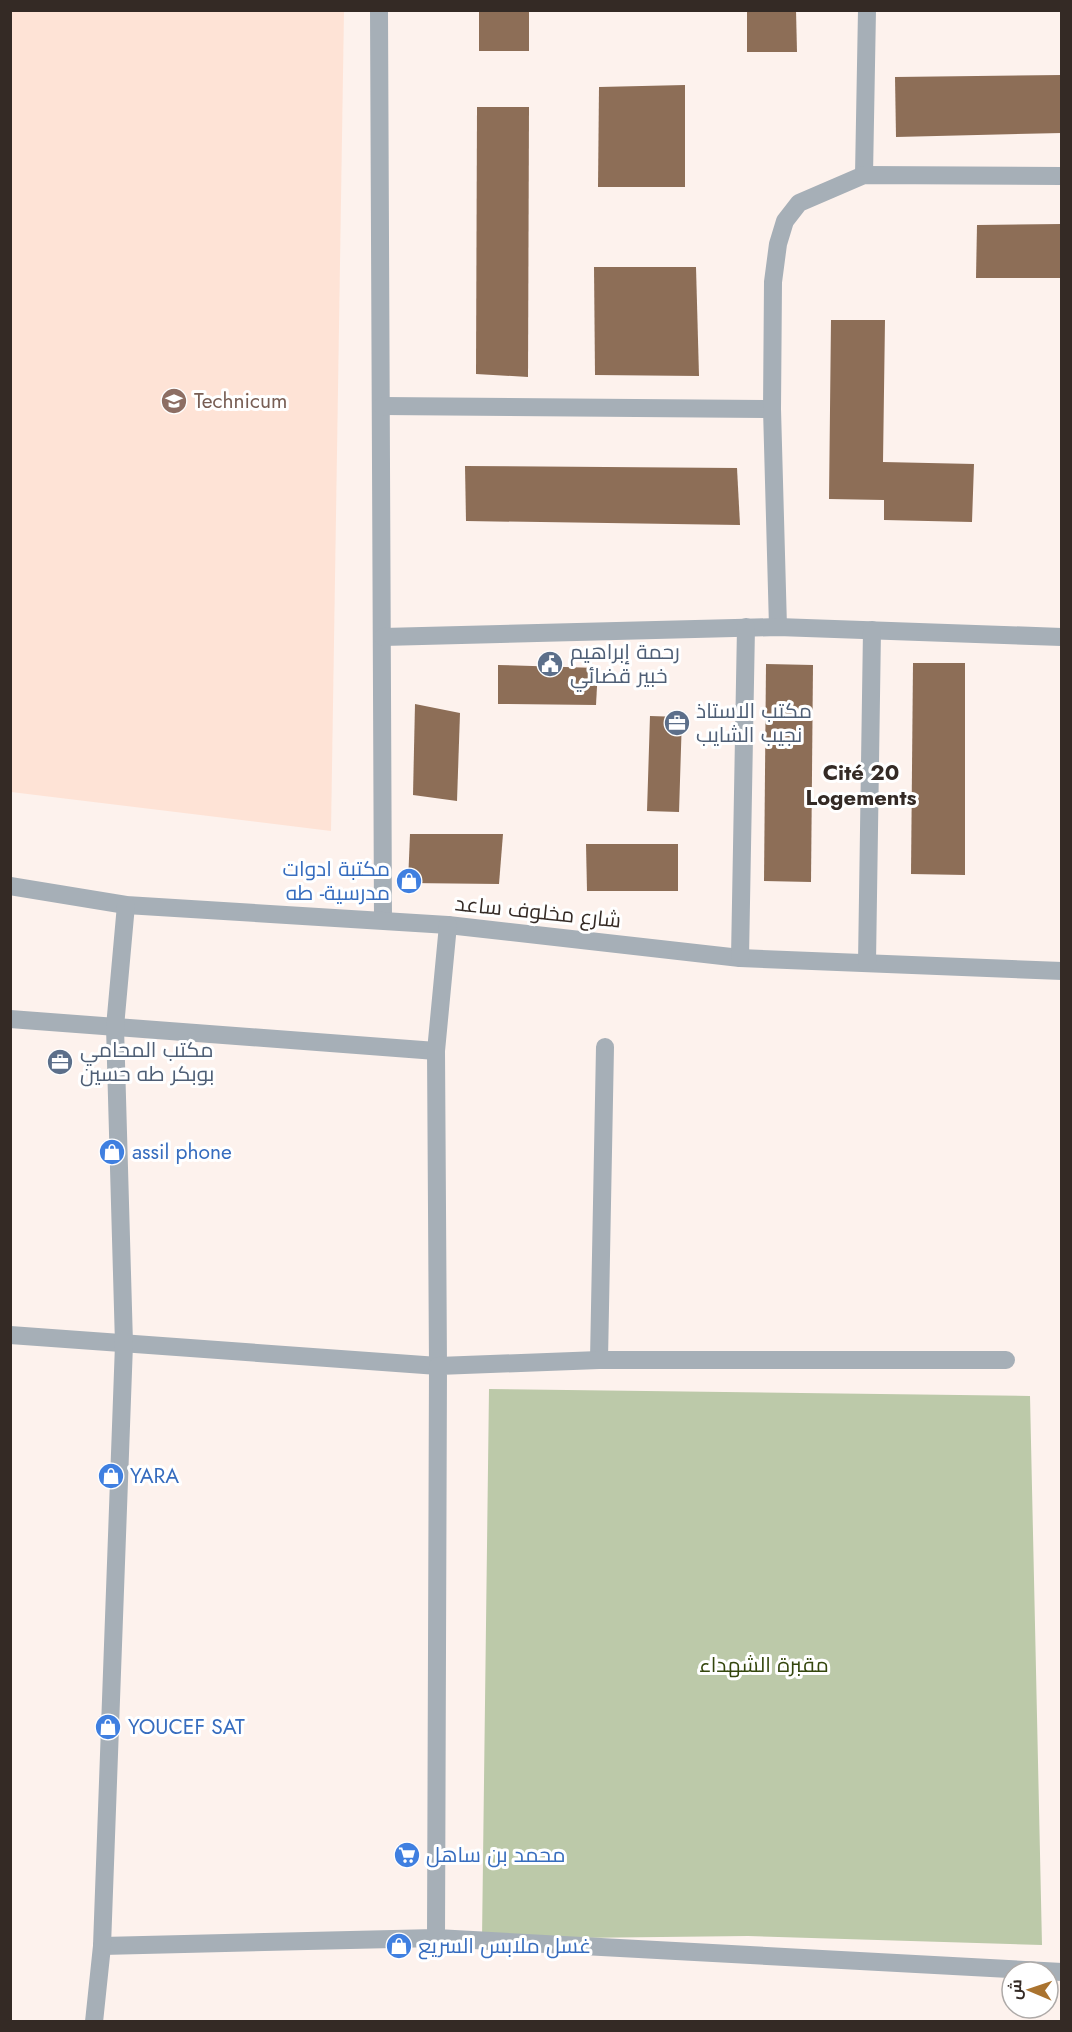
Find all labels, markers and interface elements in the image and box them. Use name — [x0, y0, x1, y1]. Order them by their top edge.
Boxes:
school or university icon: Technicum — [159, 386, 189, 416]
place label: Technicum — [194, 386, 287, 416]
place label: رحمة إبراهيم خبير قضائي — [570, 637, 680, 692]
public building icon: رحمة إبراهيم خبير قضائي — [535, 649, 565, 679]
place label: مكتب الاستاذ نجيب الشايب — [696, 696, 812, 750]
office icon: مكتب الاستاذ نجيب الشايب — [662, 708, 692, 738]
district label: Cité 20 Logements — [806, 756, 916, 813]
place label: مكتبة ادوات مدرسية- طه — [282, 854, 390, 908]
shop icon: مكتبة ادوات مدرسية- طه — [394, 866, 424, 896]
street label: شارع مخلوف ساعد — [453, 888, 623, 936]
place label: مكتب المحامي بوبكر طه حسين — [80, 1035, 214, 1089]
office icon: مكتب المحامي بوبكر طه حسين — [45, 1047, 75, 1077]
shop icon: assil phone — [97, 1137, 127, 1167]
place label: assil phone — [132, 1137, 232, 1167]
shop icon: YARA — [96, 1461, 126, 1491]
place label: YARA — [130, 1461, 179, 1491]
park label: مقبرة الشهداء — [699, 1650, 829, 1680]
shop icon: YOUCEF SAT — [93, 1712, 123, 1742]
place label: YOUCEF SAT — [128, 1712, 245, 1742]
supermarket icon: محمد بن ساهل — [392, 1840, 422, 1870]
place label: محمد بن ساهل — [426, 1840, 565, 1870]
shop icon: غسل ملابس السريع — [384, 1931, 414, 1961]
place label: غسل ملابس السريع — [418, 1931, 591, 1961]
north arrow — [1000, 1960, 1060, 2020]
text: ش — [1004, 1979, 1027, 2000]

